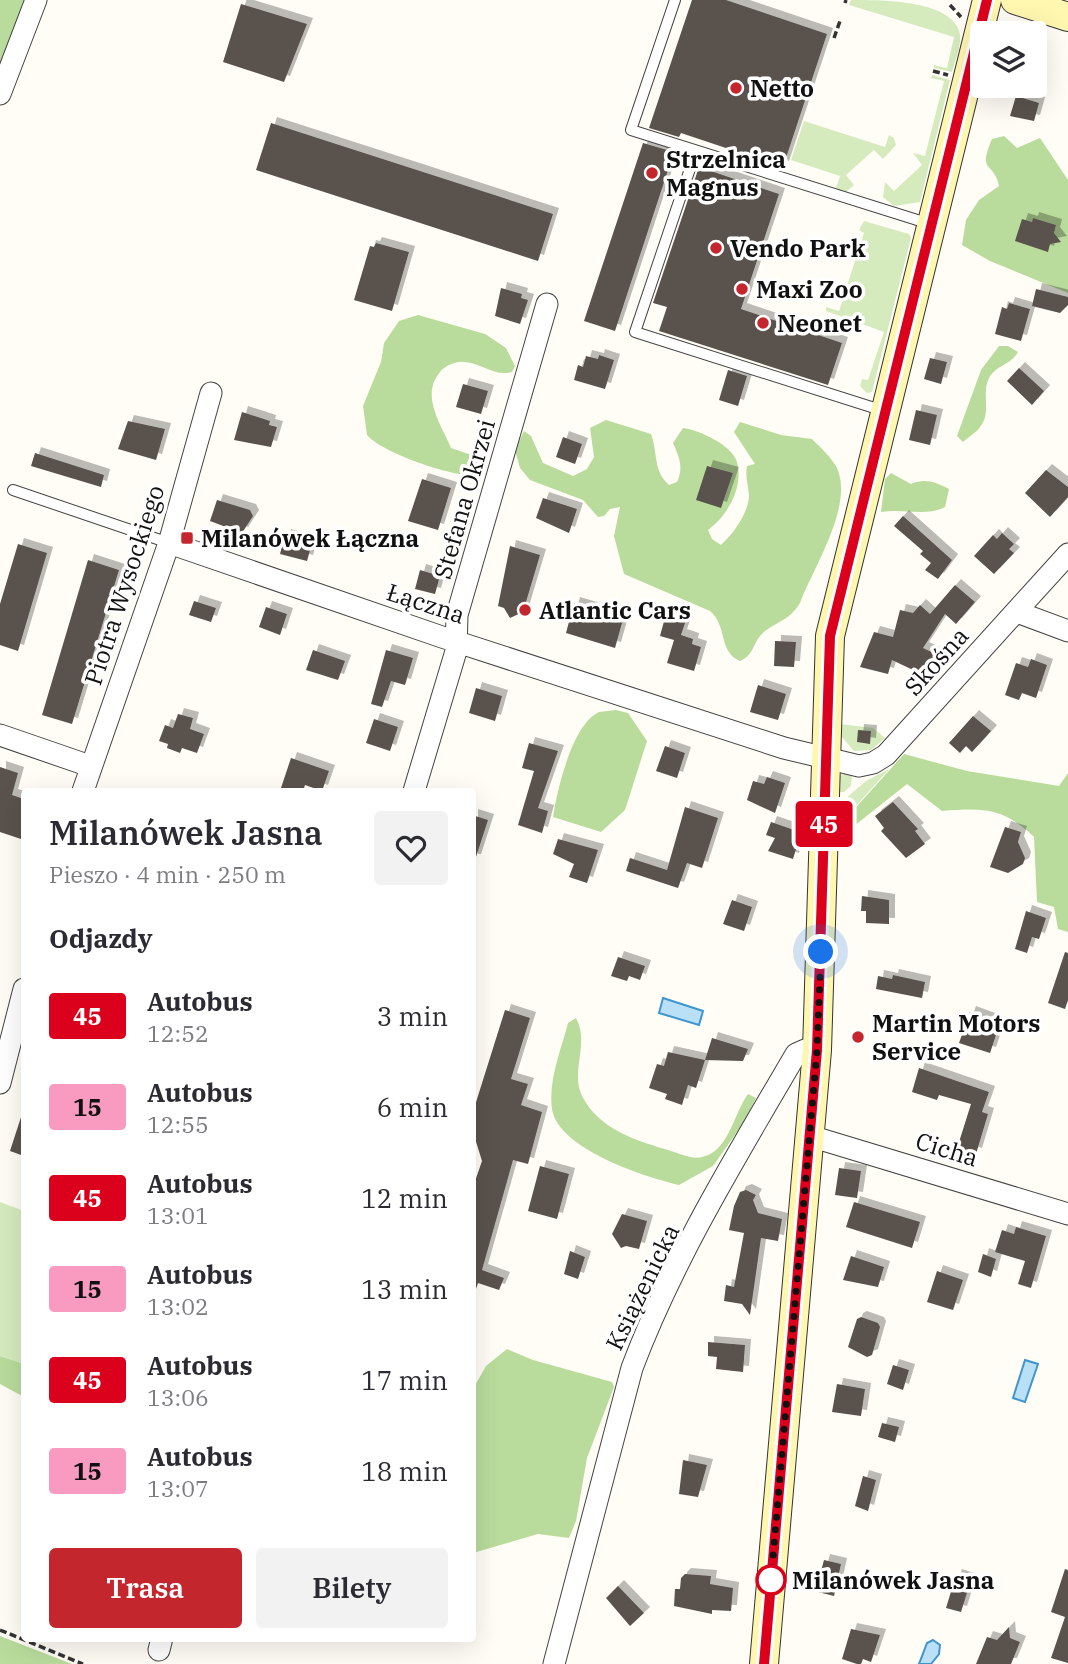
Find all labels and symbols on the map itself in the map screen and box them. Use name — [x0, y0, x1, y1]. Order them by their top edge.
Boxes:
place label: Netto — [750, 72, 814, 104]
marker: Netto — [728, 80, 744, 96]
place label: Strzelnica Magnus — [666, 143, 786, 203]
marker: Strzelnica Magnus — [644, 165, 660, 181]
place label: Vendo Park — [730, 232, 866, 264]
marker: Vendo Park — [708, 240, 724, 256]
place label: Maxi Zoo — [756, 273, 863, 305]
marker: Maxi Zoo — [734, 281, 750, 297]
place label: Neonet — [777, 307, 862, 339]
marker: Neonet — [755, 315, 771, 331]
street label: Stefana Okrzei — [426, 415, 502, 583]
street label: Piotra Wysockiego — [77, 481, 171, 689]
place label: Milanówek Łączna — [201, 522, 420, 554]
marker: Milanówek Łączna — [179, 530, 195, 546]
street label: Łączna — [383, 575, 469, 631]
place label: Atlantic Cars — [539, 594, 691, 626]
marker: Atlantic Cars — [517, 602, 533, 618]
street label: Skośna — [897, 620, 975, 702]
line badge: 45 — [792, 801, 856, 847]
your location — [803, 934, 838, 969]
place label: Martin Motors Service — [872, 1007, 1041, 1067]
marker: Martin Motors Service — [850, 1029, 866, 1045]
street label: Cicha — [912, 1124, 982, 1174]
street label: Książenicka — [598, 1219, 686, 1355]
place label: Milanówek Jasna — [792, 1564, 995, 1596]
marker: Milanówek Jasna — [756, 1565, 786, 1595]

